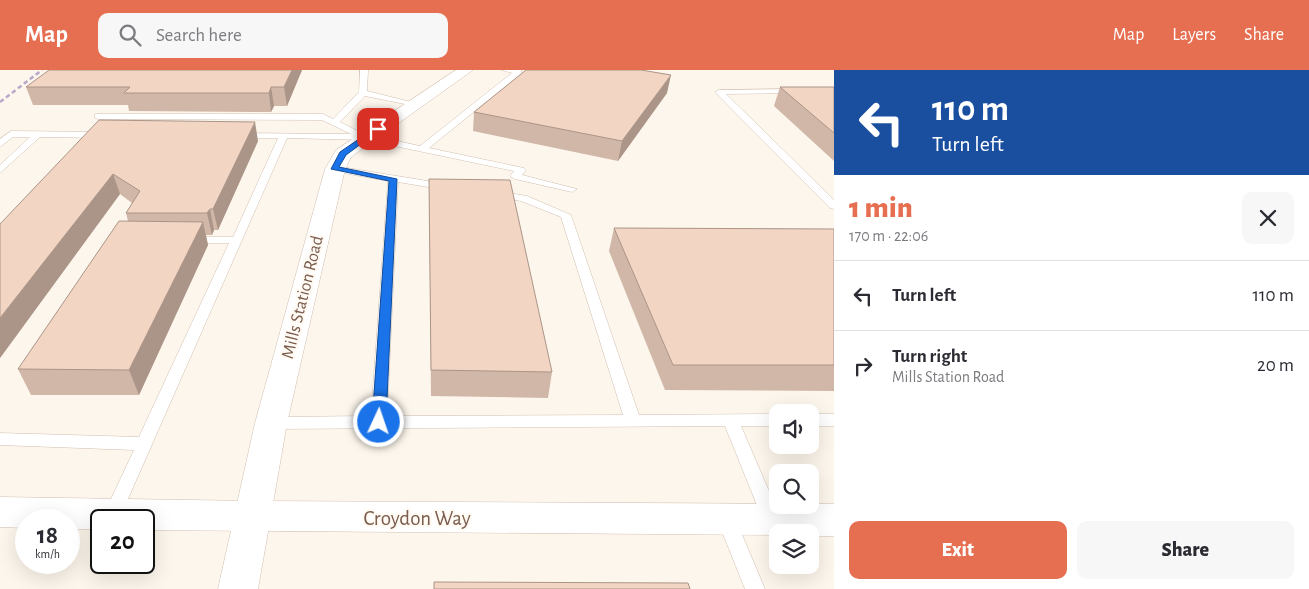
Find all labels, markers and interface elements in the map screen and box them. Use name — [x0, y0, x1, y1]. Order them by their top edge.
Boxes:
search box — [98, 13, 448, 58]
icon: search — [116, 21, 144, 49]
text: Map — [25, 23, 68, 47]
text: Search here — [156, 26, 242, 45]
text: Map — [1113, 26, 1144, 44]
text: Layers — [1172, 26, 1216, 44]
text: Share — [1244, 26, 1284, 44]
icon: left — [849, 90, 914, 155]
text: 110 m — [932, 92, 1009, 127]
pin — [357, 108, 399, 150]
icon: arrive — [364, 115, 392, 143]
text: Turn left — [932, 133, 1004, 155]
button: close — [1242, 192, 1294, 244]
text: 1 min — [849, 193, 913, 223]
text: 170 m · 22:06 — [849, 228, 928, 244]
street label: Mills Station Road — [279, 234, 327, 361]
icon: left — [849, 282, 877, 310]
text: Turn left — [892, 286, 956, 305]
text: 110 m — [1253, 286, 1294, 305]
text: Turn right — [892, 347, 967, 366]
icon: right — [849, 352, 877, 380]
text: 20 m — [1257, 356, 1294, 375]
text: Mills Station Road — [892, 369, 1004, 385]
position arrow — [352, 395, 404, 447]
map controls — [769, 404, 819, 574]
button: sound — [769, 404, 819, 454]
button: search — [769, 464, 819, 514]
street label: Croydon Way — [363, 508, 471, 529]
speed limit sign: 20 — [90, 509, 155, 574]
button: Exit — [849, 521, 1067, 579]
button: Share — [1077, 521, 1294, 579]
text: 18 — [37, 523, 58, 548]
button: layers — [769, 524, 819, 574]
text: km/h — [35, 548, 60, 560]

